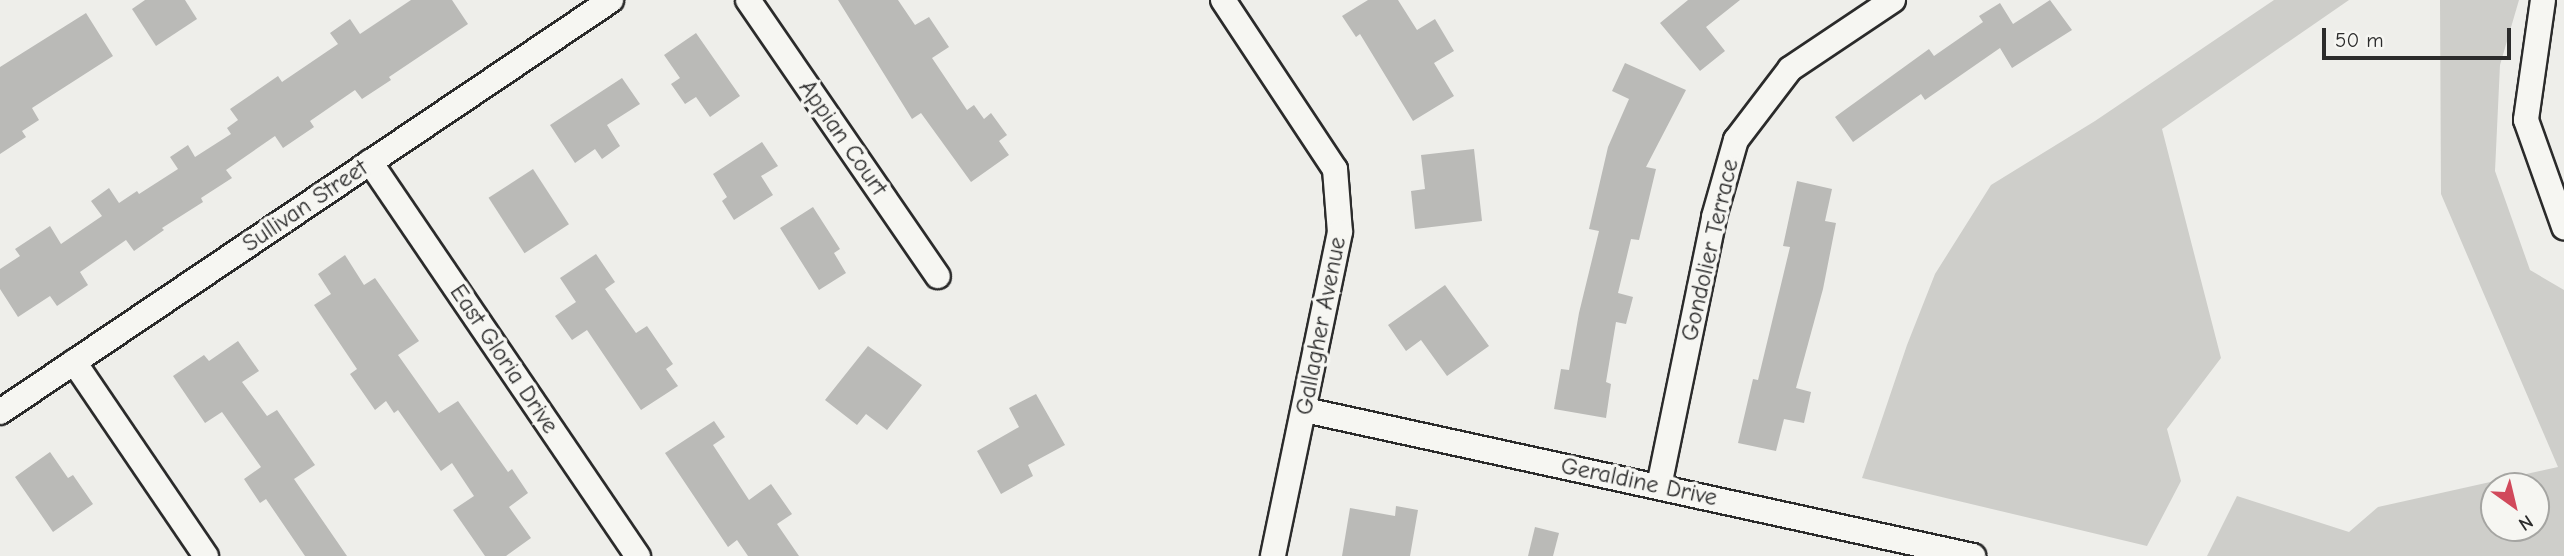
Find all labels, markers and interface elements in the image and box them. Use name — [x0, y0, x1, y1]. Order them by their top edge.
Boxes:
scale bar — [2326, 14, 2515, 58]
text: 50 m — [2335, 28, 2384, 52]
street label: Appian Court — [793, 75, 893, 201]
street label: Sullivan Street — [237, 154, 373, 258]
street label: Gondolier Terrace — [1675, 156, 1745, 344]
street label: Gallagher Avenue — [1290, 235, 1352, 417]
street label: East Gloria Drive — [443, 279, 565, 439]
street label: Geraldine Drive — [1558, 451, 1720, 513]
north arrow — [2480, 472, 2550, 542]
text: N — [2514, 510, 2537, 535]

